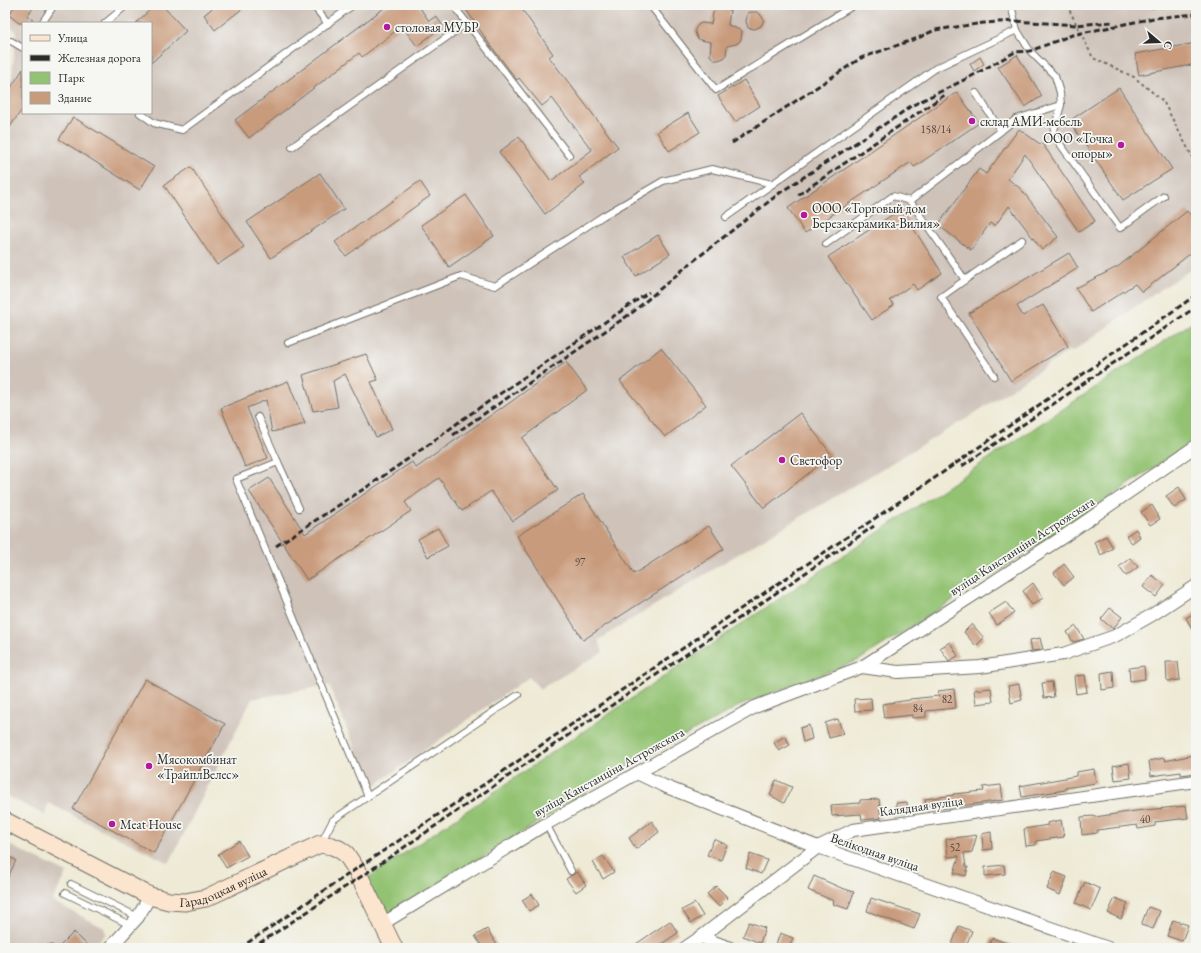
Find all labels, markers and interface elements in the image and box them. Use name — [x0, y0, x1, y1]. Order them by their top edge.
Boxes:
place label: столовая МУБР — [395, 19, 478, 36]
legend — [22, 22, 152, 114]
marker: столовая МУБР — [382, 22, 392, 32]
north arrow — [1139, 22, 1179, 62]
text: Улица — [57, 30, 88, 46]
text: С — [1161, 39, 1176, 51]
text: Железная дорога — [57, 50, 141, 66]
text: Парк — [58, 70, 85, 86]
text: Здание — [58, 90, 92, 106]
place label: склад АМИ-мебель — [980, 113, 1082, 130]
marker: склад АМИ-мебель — [967, 116, 977, 126]
house number: 158/14 — [921, 122, 952, 136]
place label: ООО «Точка опоры» — [1043, 130, 1114, 162]
marker: ООО «Точка опоры» — [1116, 140, 1126, 150]
place label: ООО «Торговый дом Березакерамика-Вилия» — [812, 200, 940, 232]
marker: ООО «Торговый дом Березакерамика-Вилия» — [799, 210, 809, 220]
place label: Светофор — [790, 452, 843, 469]
marker: Светофор — [777, 455, 787, 465]
street label: вуліца Канстанціна Астрожскага — [946, 492, 1098, 599]
house number: 97 — [575, 555, 586, 569]
house number: 82 — [942, 692, 953, 706]
house number: 84 — [913, 701, 924, 715]
street label: вуліца Канстанціна Астрожскага — [531, 723, 688, 821]
place label: Мясокомбинат «ТрайплВелес» — [157, 751, 239, 783]
marker: Мясокомбинат «ТрайплВелес» — [144, 761, 154, 771]
street label: Калядная вуліца — [878, 792, 965, 820]
house number: 40 — [1140, 812, 1150, 826]
place label: Meat House — [120, 816, 181, 833]
marker: Meat House — [107, 819, 117, 829]
street label: Велікодная вуліца — [829, 829, 922, 875]
house number: 52 — [950, 840, 961, 854]
street label: Гарадоцкая вуліца — [179, 862, 270, 911]

